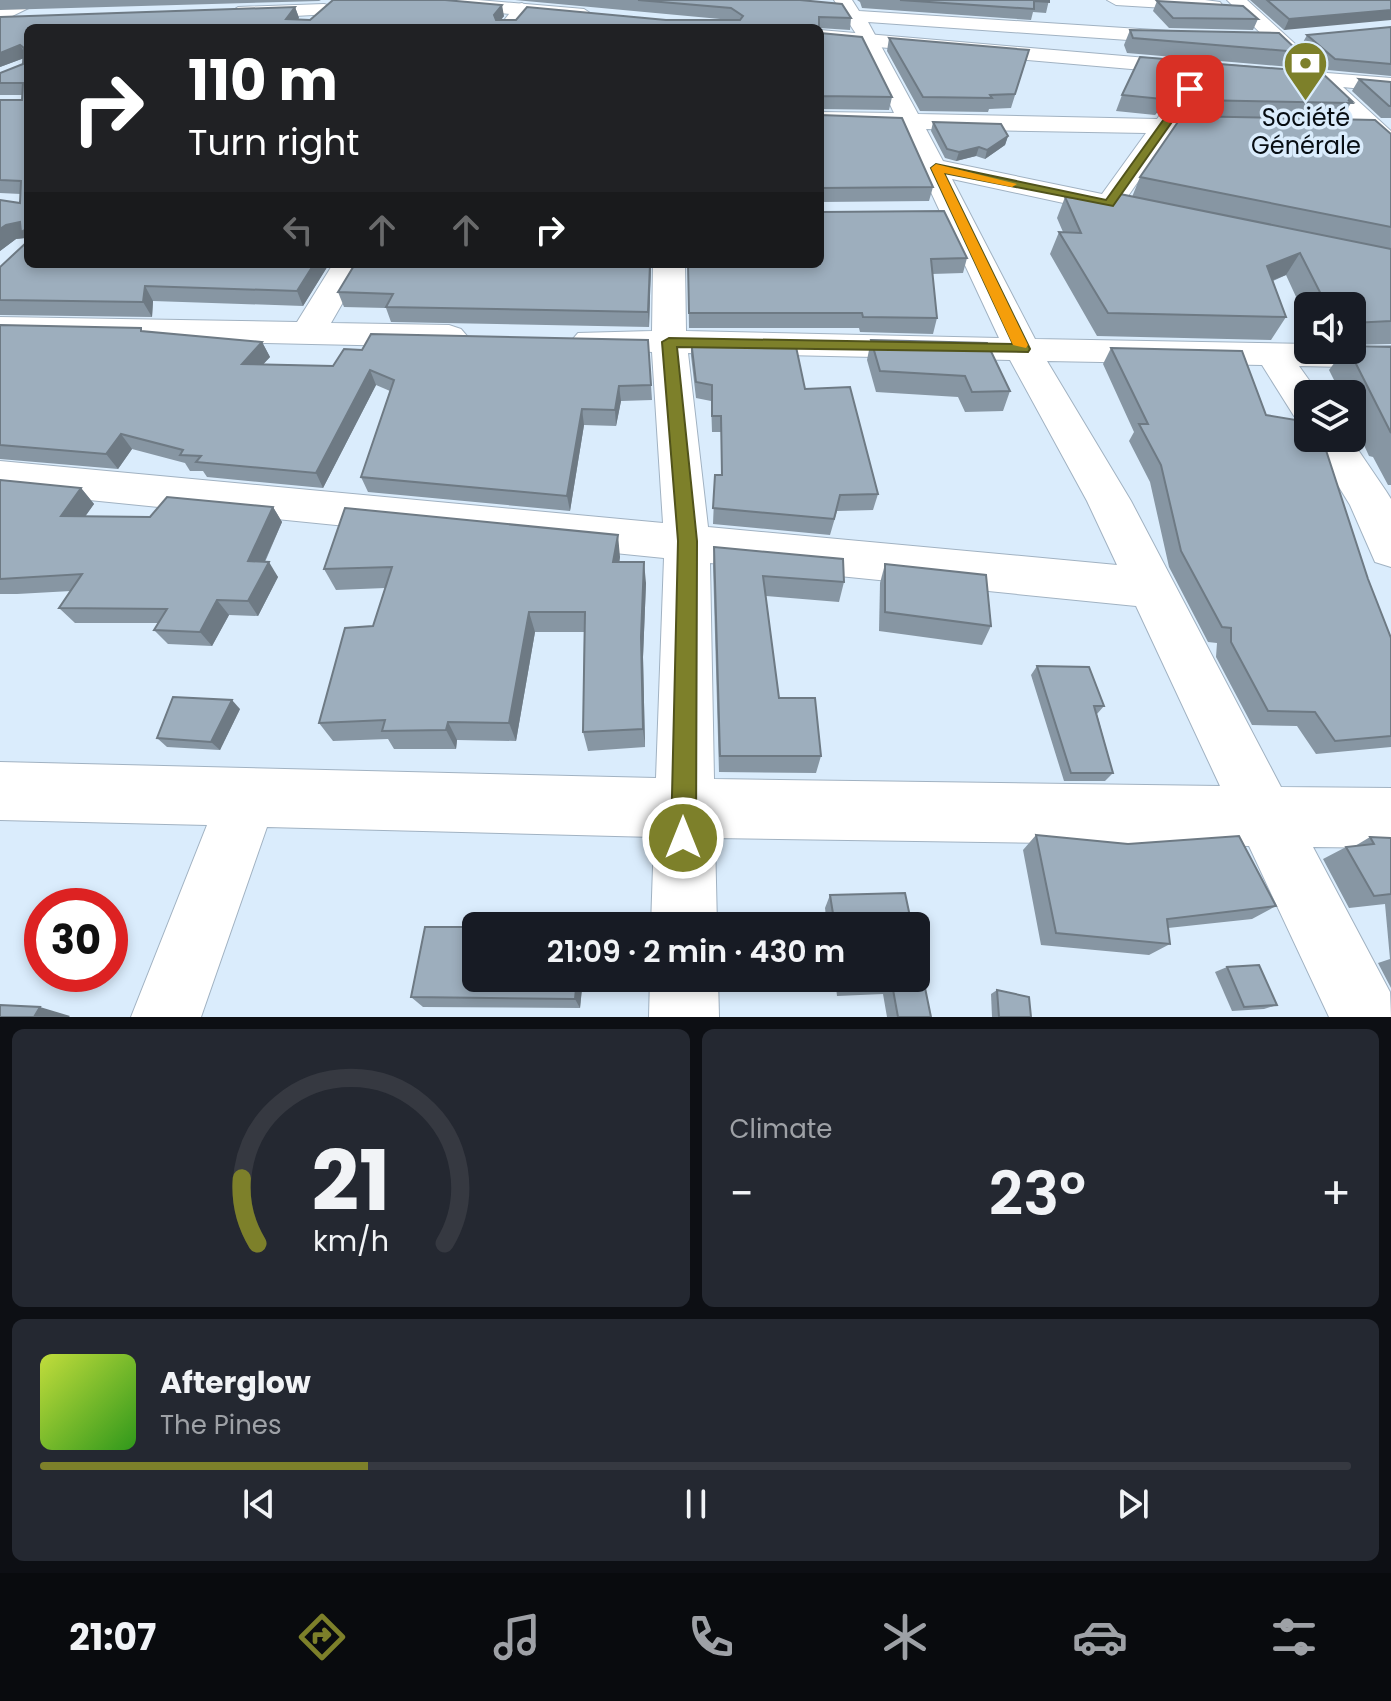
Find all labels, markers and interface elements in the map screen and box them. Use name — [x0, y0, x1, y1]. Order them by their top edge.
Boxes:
bank icon: Société Générale — [1282, 39, 1330, 102]
text: 110 m — [188, 41, 338, 120]
pin — [1156, 55, 1224, 123]
icon: right — [56, 56, 160, 160]
icon: arrive — [1168, 67, 1212, 111]
place label: Société Générale — [1251, 101, 1361, 162]
text: Turn right — [188, 117, 359, 168]
icon: left — [276, 208, 320, 252]
icon: ahead — [360, 208, 404, 252]
icon: ahead — [444, 208, 488, 252]
icon: right — [528, 208, 572, 252]
map controls — [1294, 292, 1366, 452]
button: sound — [1294, 292, 1366, 364]
button: layers — [1294, 380, 1366, 452]
position arrow — [641, 796, 725, 880]
speed limit sign: 30 — [24, 888, 128, 992]
text: 21:09 · 2 min · 430 m — [547, 930, 845, 973]
text: Climate — [730, 1111, 832, 1147]
text: 21 — [311, 1123, 390, 1239]
text: 23° — [989, 1152, 1086, 1236]
text: − — [730, 1163, 754, 1224]
text: + — [1321, 1163, 1351, 1224]
text: km/h — [313, 1221, 389, 1261]
text: Afterglow — [160, 1361, 311, 1404]
text: The Pines — [160, 1407, 282, 1443]
icon: previous — [237, 1482, 281, 1526]
icon: pause — [674, 1482, 718, 1526]
icon: next — [1111, 1482, 1155, 1526]
icon: directions — [294, 1609, 350, 1665]
icon: music — [489, 1609, 545, 1665]
icon: phone — [683, 1609, 739, 1665]
icon: climate — [877, 1609, 933, 1665]
icon: car — [1072, 1609, 1128, 1665]
icon: filters — [1266, 1609, 1322, 1665]
text: 21:07 — [69, 1612, 156, 1663]

